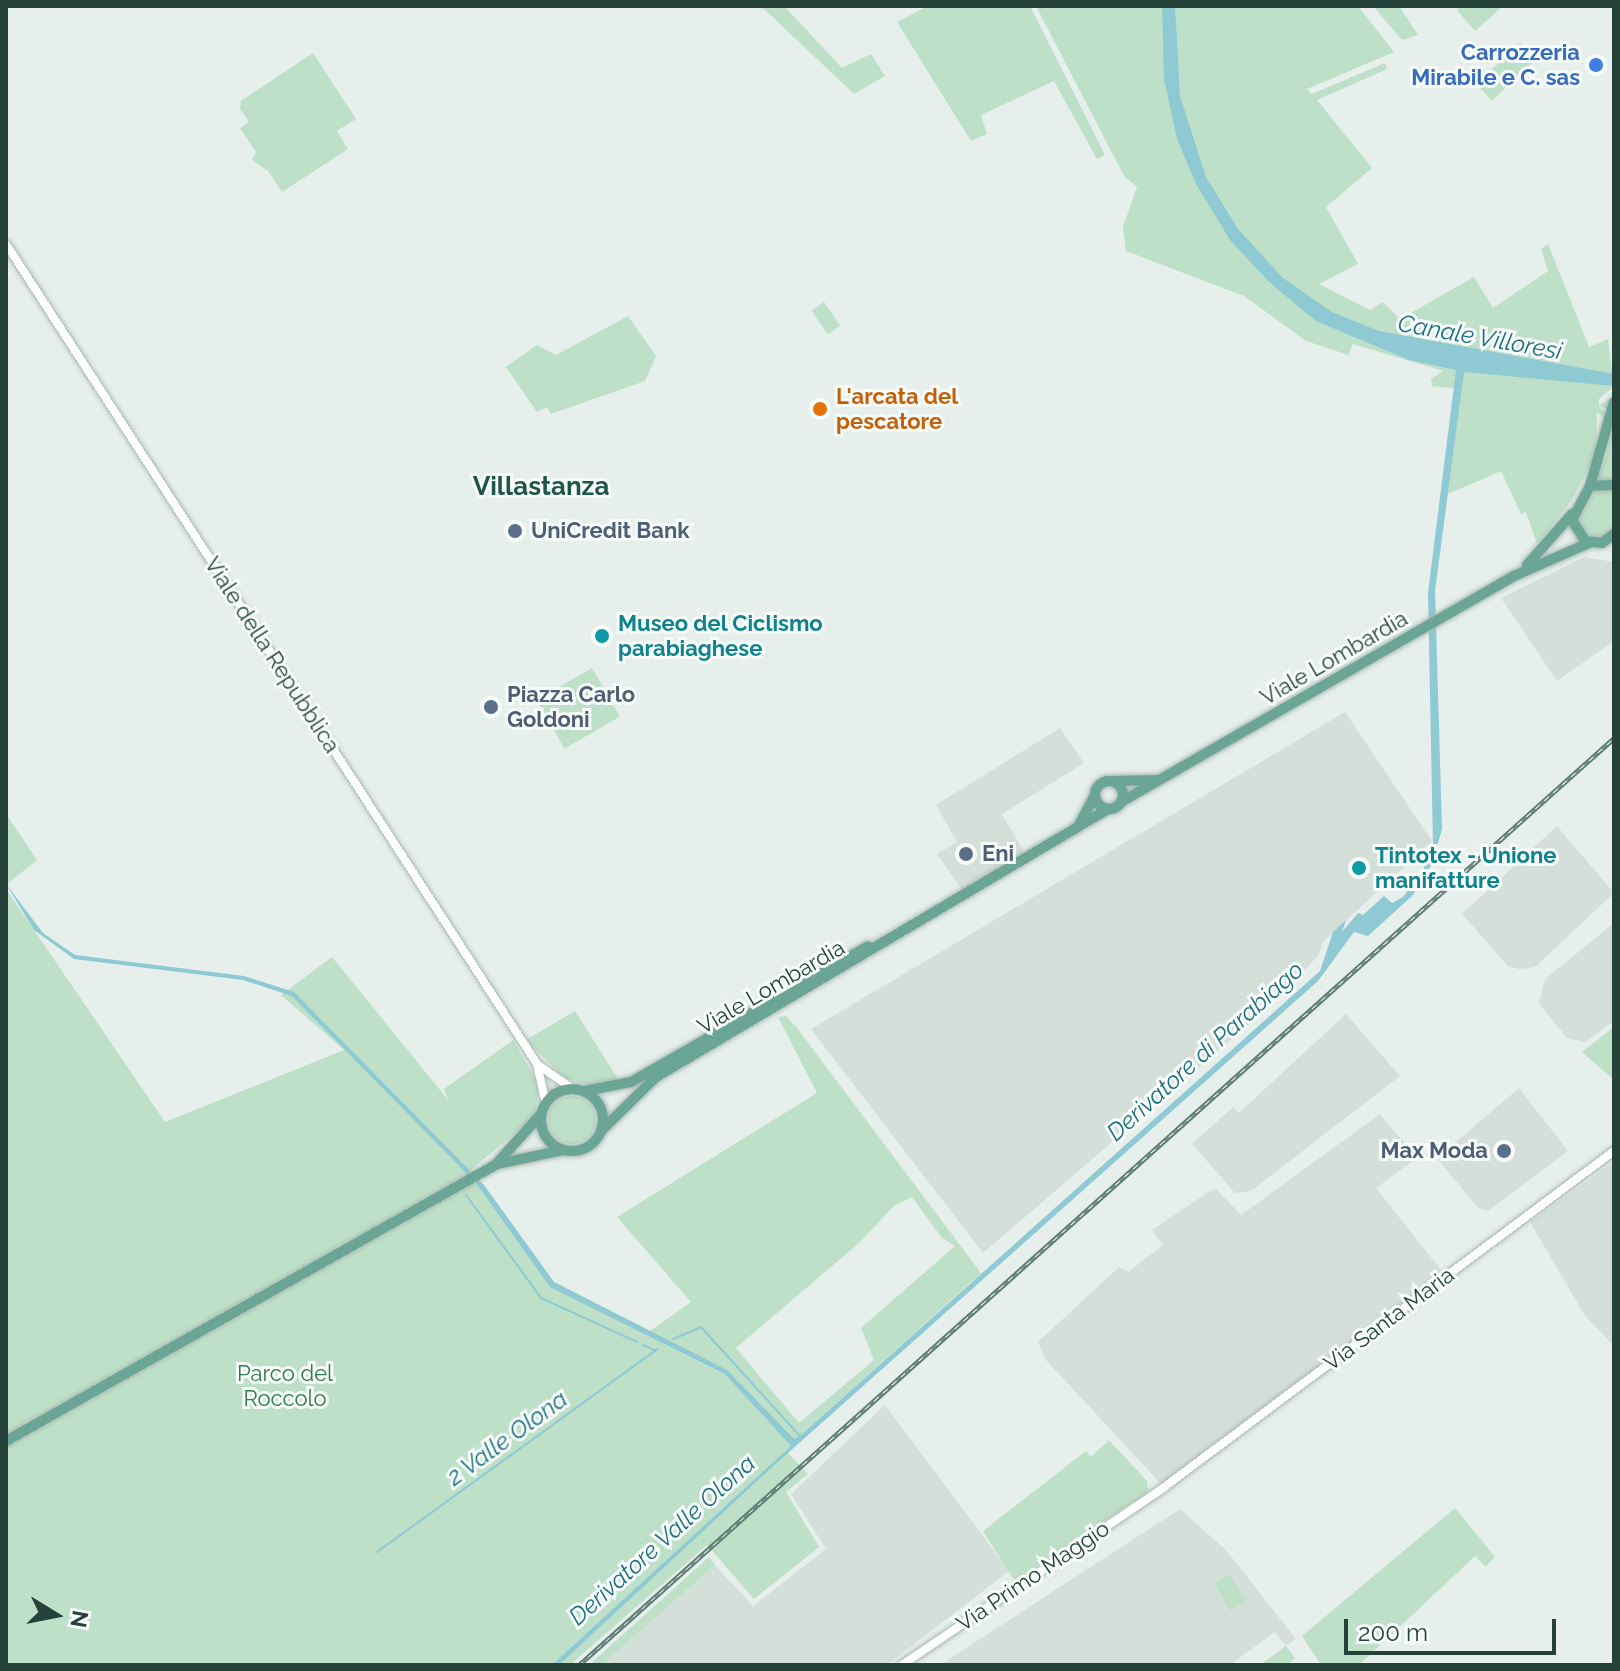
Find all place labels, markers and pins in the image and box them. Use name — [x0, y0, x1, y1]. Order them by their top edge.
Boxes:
place label: Carrozzeria Mirabile e C. sas — [1411, 39, 1580, 90]
marker: Carrozzeria Mirabile e C. sas — [1587, 56, 1605, 74]
place label: L'arcata del pescatore — [836, 383, 958, 434]
marker: L'arcata del pescatore — [811, 400, 829, 418]
place label: UniCredit Bank — [531, 518, 689, 544]
marker: UniCredit Bank — [506, 522, 524, 540]
place label: Museo del Ciclismo parabiaghese — [618, 610, 823, 662]
marker: Museo del Ciclismo parabiaghese — [593, 627, 611, 645]
place label: Piazza Carlo Goldoni — [507, 681, 635, 732]
marker: Piazza Carlo Goldoni — [482, 698, 500, 716]
place label: Eni — [982, 841, 1014, 867]
place label: Tintotex - Unione manifatture — [1375, 842, 1556, 894]
marker: Eni — [957, 845, 975, 863]
marker: Tintotex - Unione manifatture — [1350, 859, 1368, 877]
place label: Max Moda — [1381, 1138, 1488, 1164]
marker: Max Moda — [1495, 1142, 1513, 1160]

